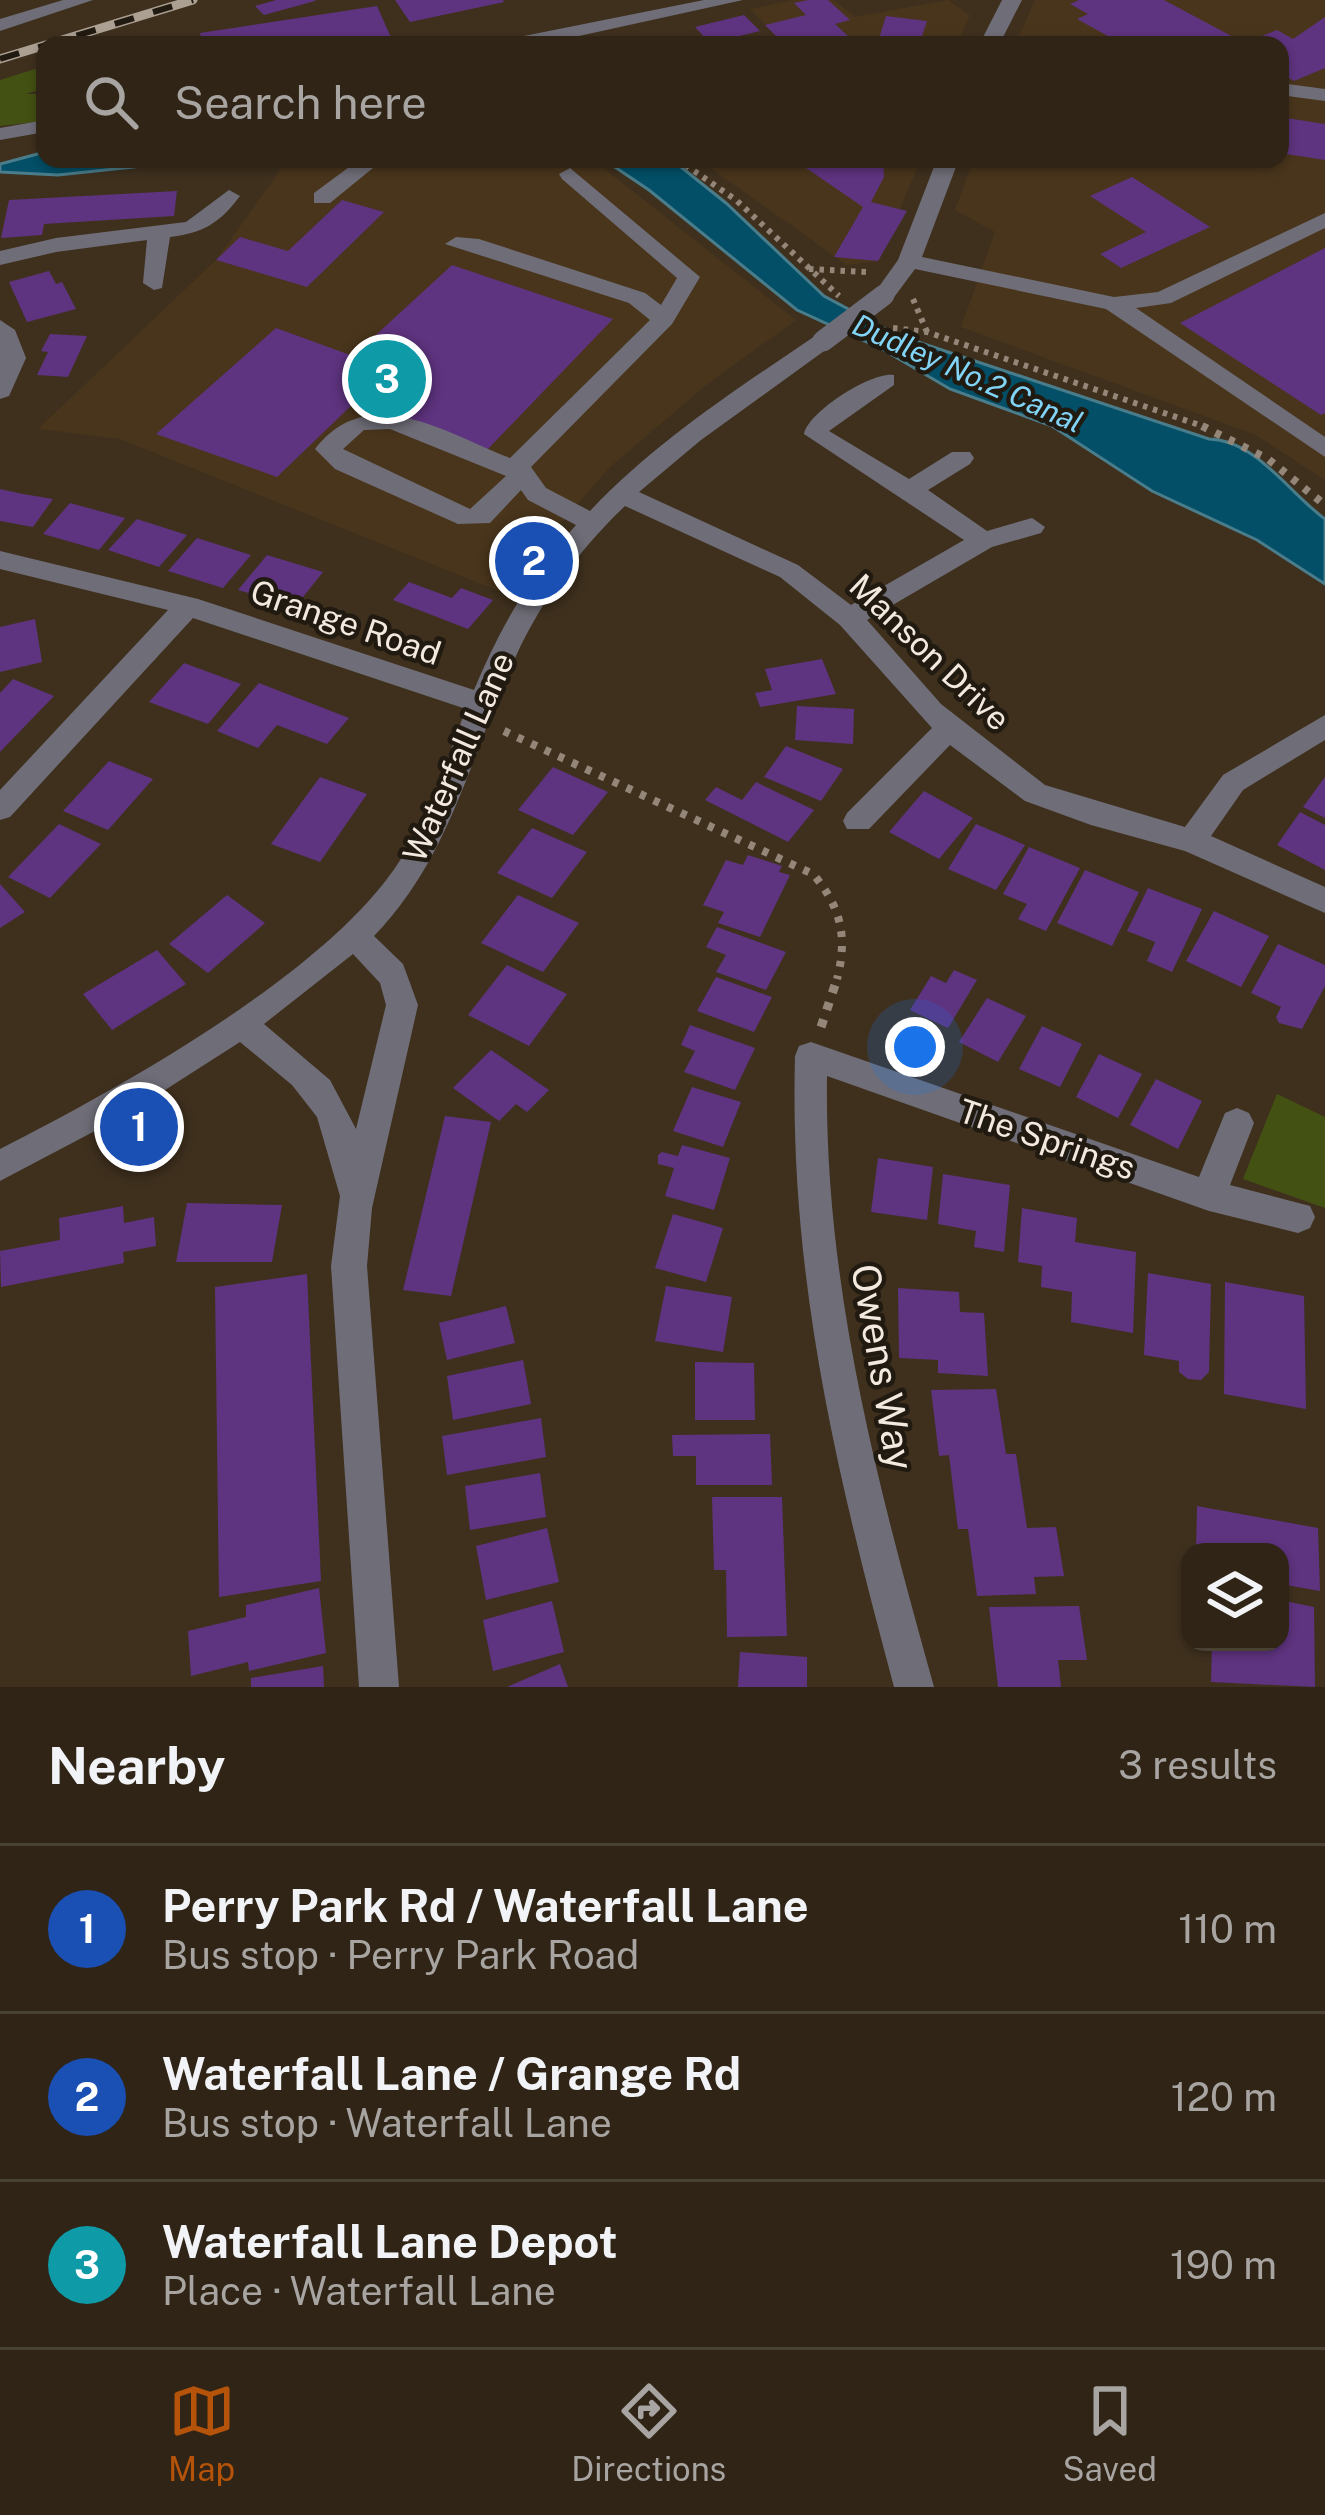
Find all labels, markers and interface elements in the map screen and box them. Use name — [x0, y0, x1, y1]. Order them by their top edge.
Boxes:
search box — [36, 36, 1289, 168]
icon: search — [78, 69, 144, 135]
text: Search here — [174, 76, 427, 129]
water label: Dudley No.2 Canal — [847, 306, 1089, 440]
pin: 3 — [348, 334, 426, 424]
pin: 2 — [495, 516, 573, 606]
street label: Manson Drive — [842, 566, 1018, 738]
street label: Grange Road — [246, 572, 446, 672]
street label: Waterfall Lane — [395, 646, 521, 868]
your location — [885, 1017, 945, 1077]
pin: 1 — [100, 1082, 178, 1172]
street label: The Springs — [954, 1091, 1140, 1187]
street label: Owens Way — [842, 1260, 924, 1474]
map controls — [1181, 1543, 1289, 1651]
button: layers — [1181, 1543, 1289, 1651]
text: Nearby — [48, 1736, 225, 1795]
text: 3 results — [1118, 1742, 1277, 1788]
text: Perry Park Rd / Waterfall Lane — [162, 1879, 809, 1932]
text: 1 — [79, 1906, 95, 1952]
text: 110 m — [1178, 1906, 1277, 1952]
text: Bus stop · Perry Park Road — [162, 1932, 639, 1978]
text: Waterfall Lane / Grange Rd — [162, 2047, 741, 2100]
text: 2 — [75, 2074, 99, 2120]
text: 120 m — [1171, 2074, 1277, 2120]
text: Bus stop · Waterfall Lane — [162, 2100, 612, 2146]
text: Waterfall Lane Depot — [162, 2215, 617, 2268]
text: 3 — [74, 2242, 100, 2288]
text: 190 m — [1170, 2242, 1277, 2288]
text: Place · Waterfall Lane — [162, 2268, 556, 2314]
tab: Map — [168, 2378, 235, 2488]
tab: Directions — [571, 2378, 726, 2488]
tab: Saved — [1063, 2378, 1157, 2488]

